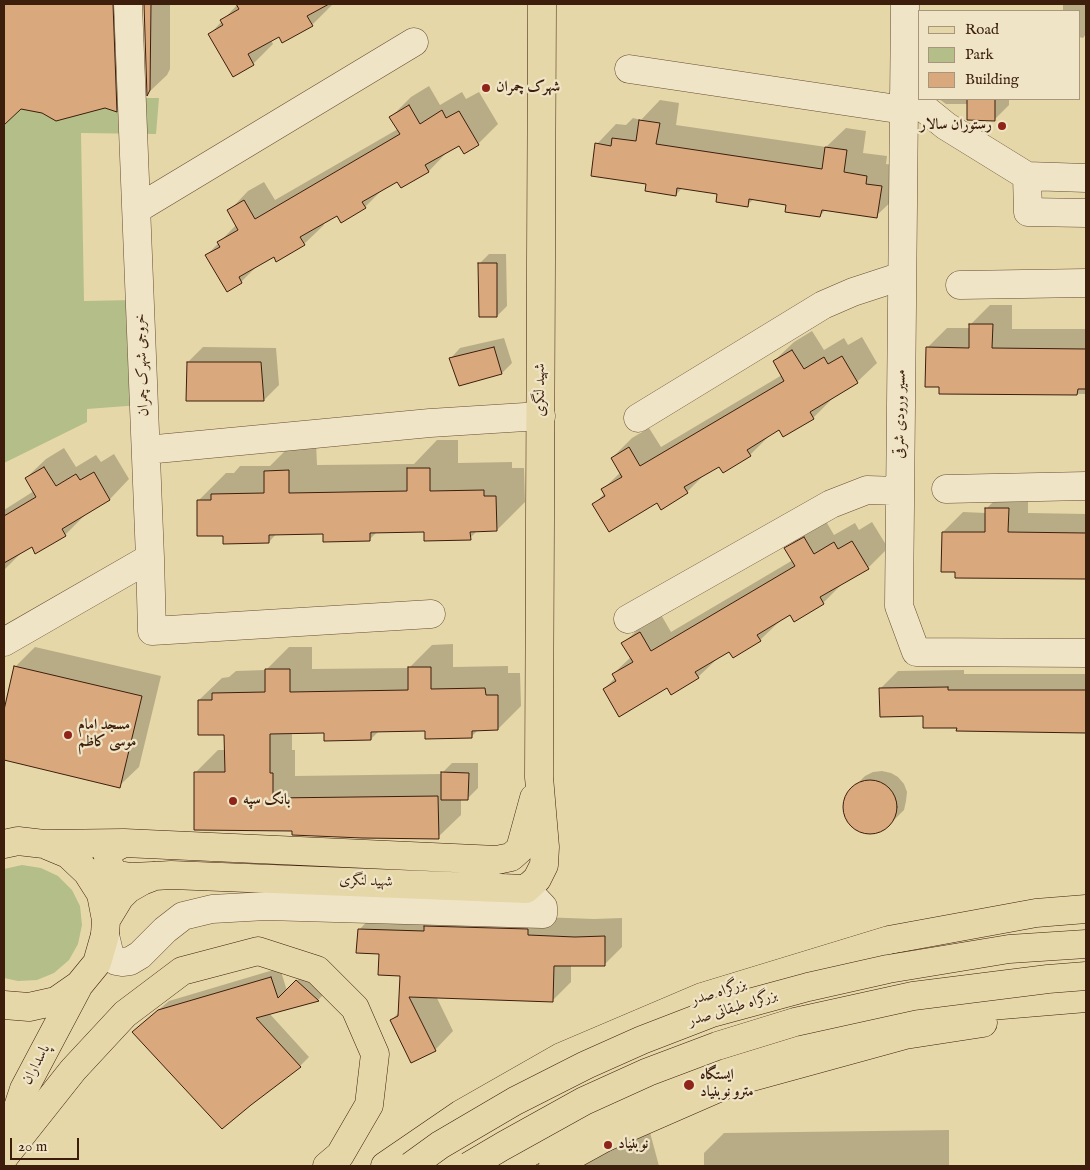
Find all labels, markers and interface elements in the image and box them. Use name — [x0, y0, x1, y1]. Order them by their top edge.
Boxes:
legend — [918, 10, 1080, 100]
text: Road — [965, 20, 999, 39]
text: Park — [965, 45, 994, 64]
text: Building — [965, 70, 1019, 89]
place label: شهرک چمران — [496, 79, 560, 97]
marker: شهرک چمران — [480, 82, 492, 94]
place label: رستوران سالار — [920, 117, 992, 135]
marker: رستوران سالار — [996, 120, 1008, 132]
street label: خروجی شهرک چمران — [132, 313, 154, 417]
street label: شهید لنگری — [532, 363, 550, 417]
street label: مسیر ورودی شرقی — [891, 369, 911, 459]
place label: مسجد امام موسی کاظم — [78, 717, 136, 752]
marker: مسجد امام موسی کاظم — [62, 729, 74, 741]
place label: بانک سپه — [243, 792, 290, 810]
marker: بانک سپه — [227, 795, 239, 807]
street label: شهید لنگری — [339, 872, 393, 892]
street label: بزرگراه صدر — [689, 976, 749, 1010]
street label: بزرگراه طبقاتی صدر — [686, 987, 780, 1031]
street label: پاسداران — [19, 1042, 55, 1088]
place label: ایستگاه مترو نوبنیاد — [700, 1067, 754, 1102]
marker: ایستگاه مترو نوبنیاد — [682, 1078, 696, 1092]
scale bar — [12, 1128, 81, 1160]
place label: نوبنیاد — [618, 1136, 648, 1154]
text: 20 m — [18, 1137, 47, 1156]
marker: نوبنیاد — [602, 1139, 614, 1151]

